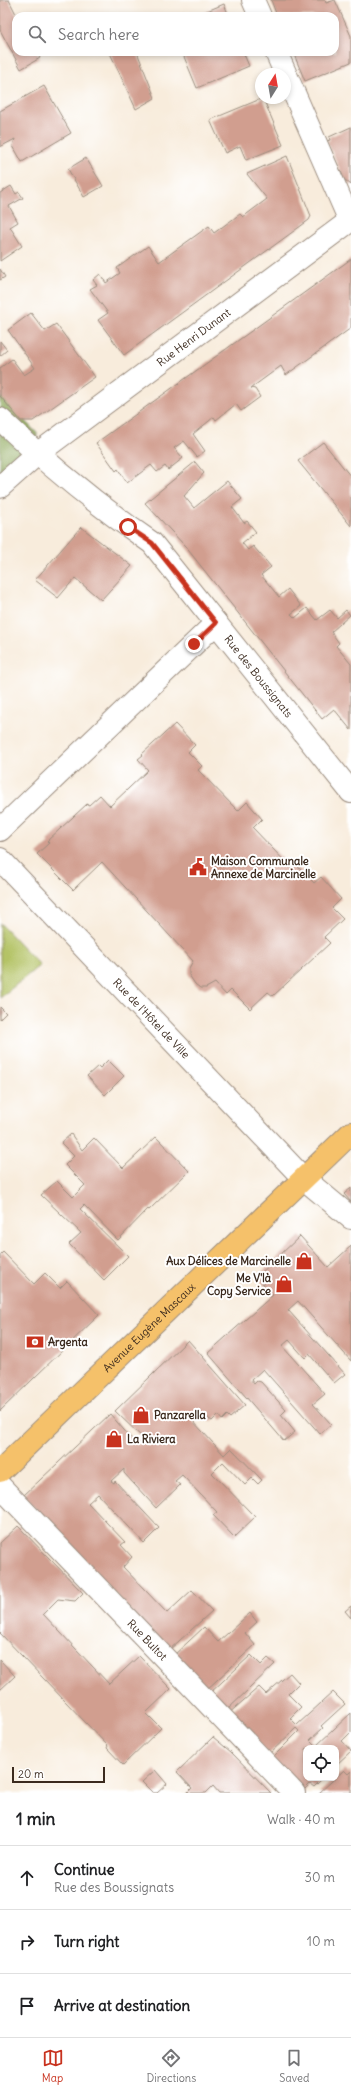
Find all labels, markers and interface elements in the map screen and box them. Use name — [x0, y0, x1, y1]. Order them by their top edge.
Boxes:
search box — [12, 12, 339, 56]
icon: search — [26, 23, 48, 45]
text: Search here — [58, 25, 139, 44]
north arrow — [255, 68, 291, 104]
street label: Rue Henri Dunant — [154, 305, 234, 369]
route start — [119, 518, 137, 536]
street label: Rue des Boussignats — [221, 632, 296, 720]
route end — [185, 635, 203, 653]
place label: Maison Communale Annexe de Marcinelle — [211, 854, 316, 881]
public building icon: Maison Communale Annexe de Marcinelle — [188, 857, 208, 877]
street label: Rue de l'Hôtel de Ville — [110, 976, 193, 1062]
shop icon: Aux Délices de Marcinelle — [294, 1251, 314, 1271]
place label: Aux Délices de Marcinelle — [166, 1254, 291, 1268]
place label: Me V'là Copy Service — [207, 1271, 272, 1299]
shop icon: Me V'là Copy Service — [274, 1274, 294, 1294]
street label: Avenue Eugène Mascaux — [100, 1279, 199, 1375]
bank icon: Argenta — [25, 1332, 45, 1352]
place label: Argenta — [48, 1335, 88, 1350]
shop icon: Panzarella — [131, 1405, 151, 1425]
place label: Panzarella — [154, 1408, 206, 1422]
shop icon: La Riviera — [104, 1429, 124, 1449]
place label: La Riviera — [127, 1432, 176, 1446]
street label: Rue Bultot — [124, 1616, 170, 1663]
map controls — [303, 1745, 339, 1781]
button: locate — [303, 1745, 339, 1781]
scale bar — [12, 1765, 105, 1784]
text: 20 m — [18, 1767, 44, 1781]
text: 1 min — [16, 1808, 55, 1830]
text: Walk · 40 m — [267, 1811, 335, 1828]
text: Continue — [54, 1860, 115, 1879]
icon: ahead — [16, 1867, 38, 1889]
text: 30 m — [305, 1869, 335, 1886]
text: Rue des Boussignats — [54, 1879, 174, 1896]
icon: right — [16, 1931, 38, 1953]
text: Turn right — [54, 1932, 119, 1951]
text: 10 m — [307, 1933, 335, 1950]
icon: arrive — [16, 1995, 38, 2017]
text: Arrive at destination — [54, 1996, 190, 2015]
tab: Map — [42, 2047, 64, 2085]
tab: Directions — [147, 2047, 196, 2085]
tab: Saved — [279, 2047, 309, 2085]

